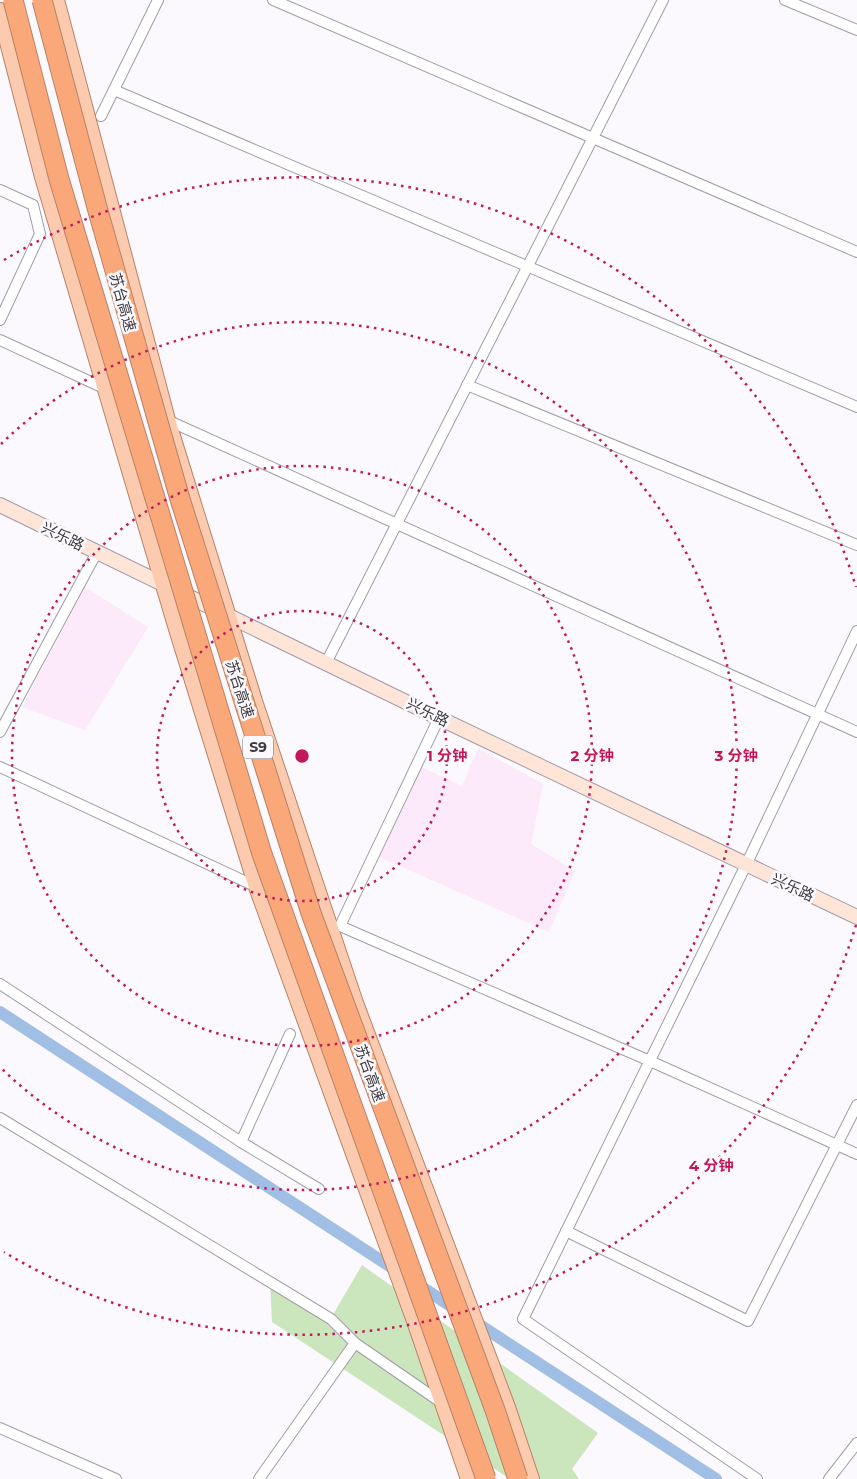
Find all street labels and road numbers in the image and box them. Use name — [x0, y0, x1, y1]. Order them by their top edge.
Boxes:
street label: 苏台高速 — [106, 271, 140, 333]
street label: 兴乐路 — [39, 518, 87, 554]
street label: 苏台高速 — [222, 658, 258, 720]
street label: 兴乐路 — [404, 694, 452, 730]
road number: S9 — [243, 736, 273, 759]
street label: 兴乐路 — [769, 869, 817, 905]
street label: 苏台高速 — [351, 1042, 389, 1104]

